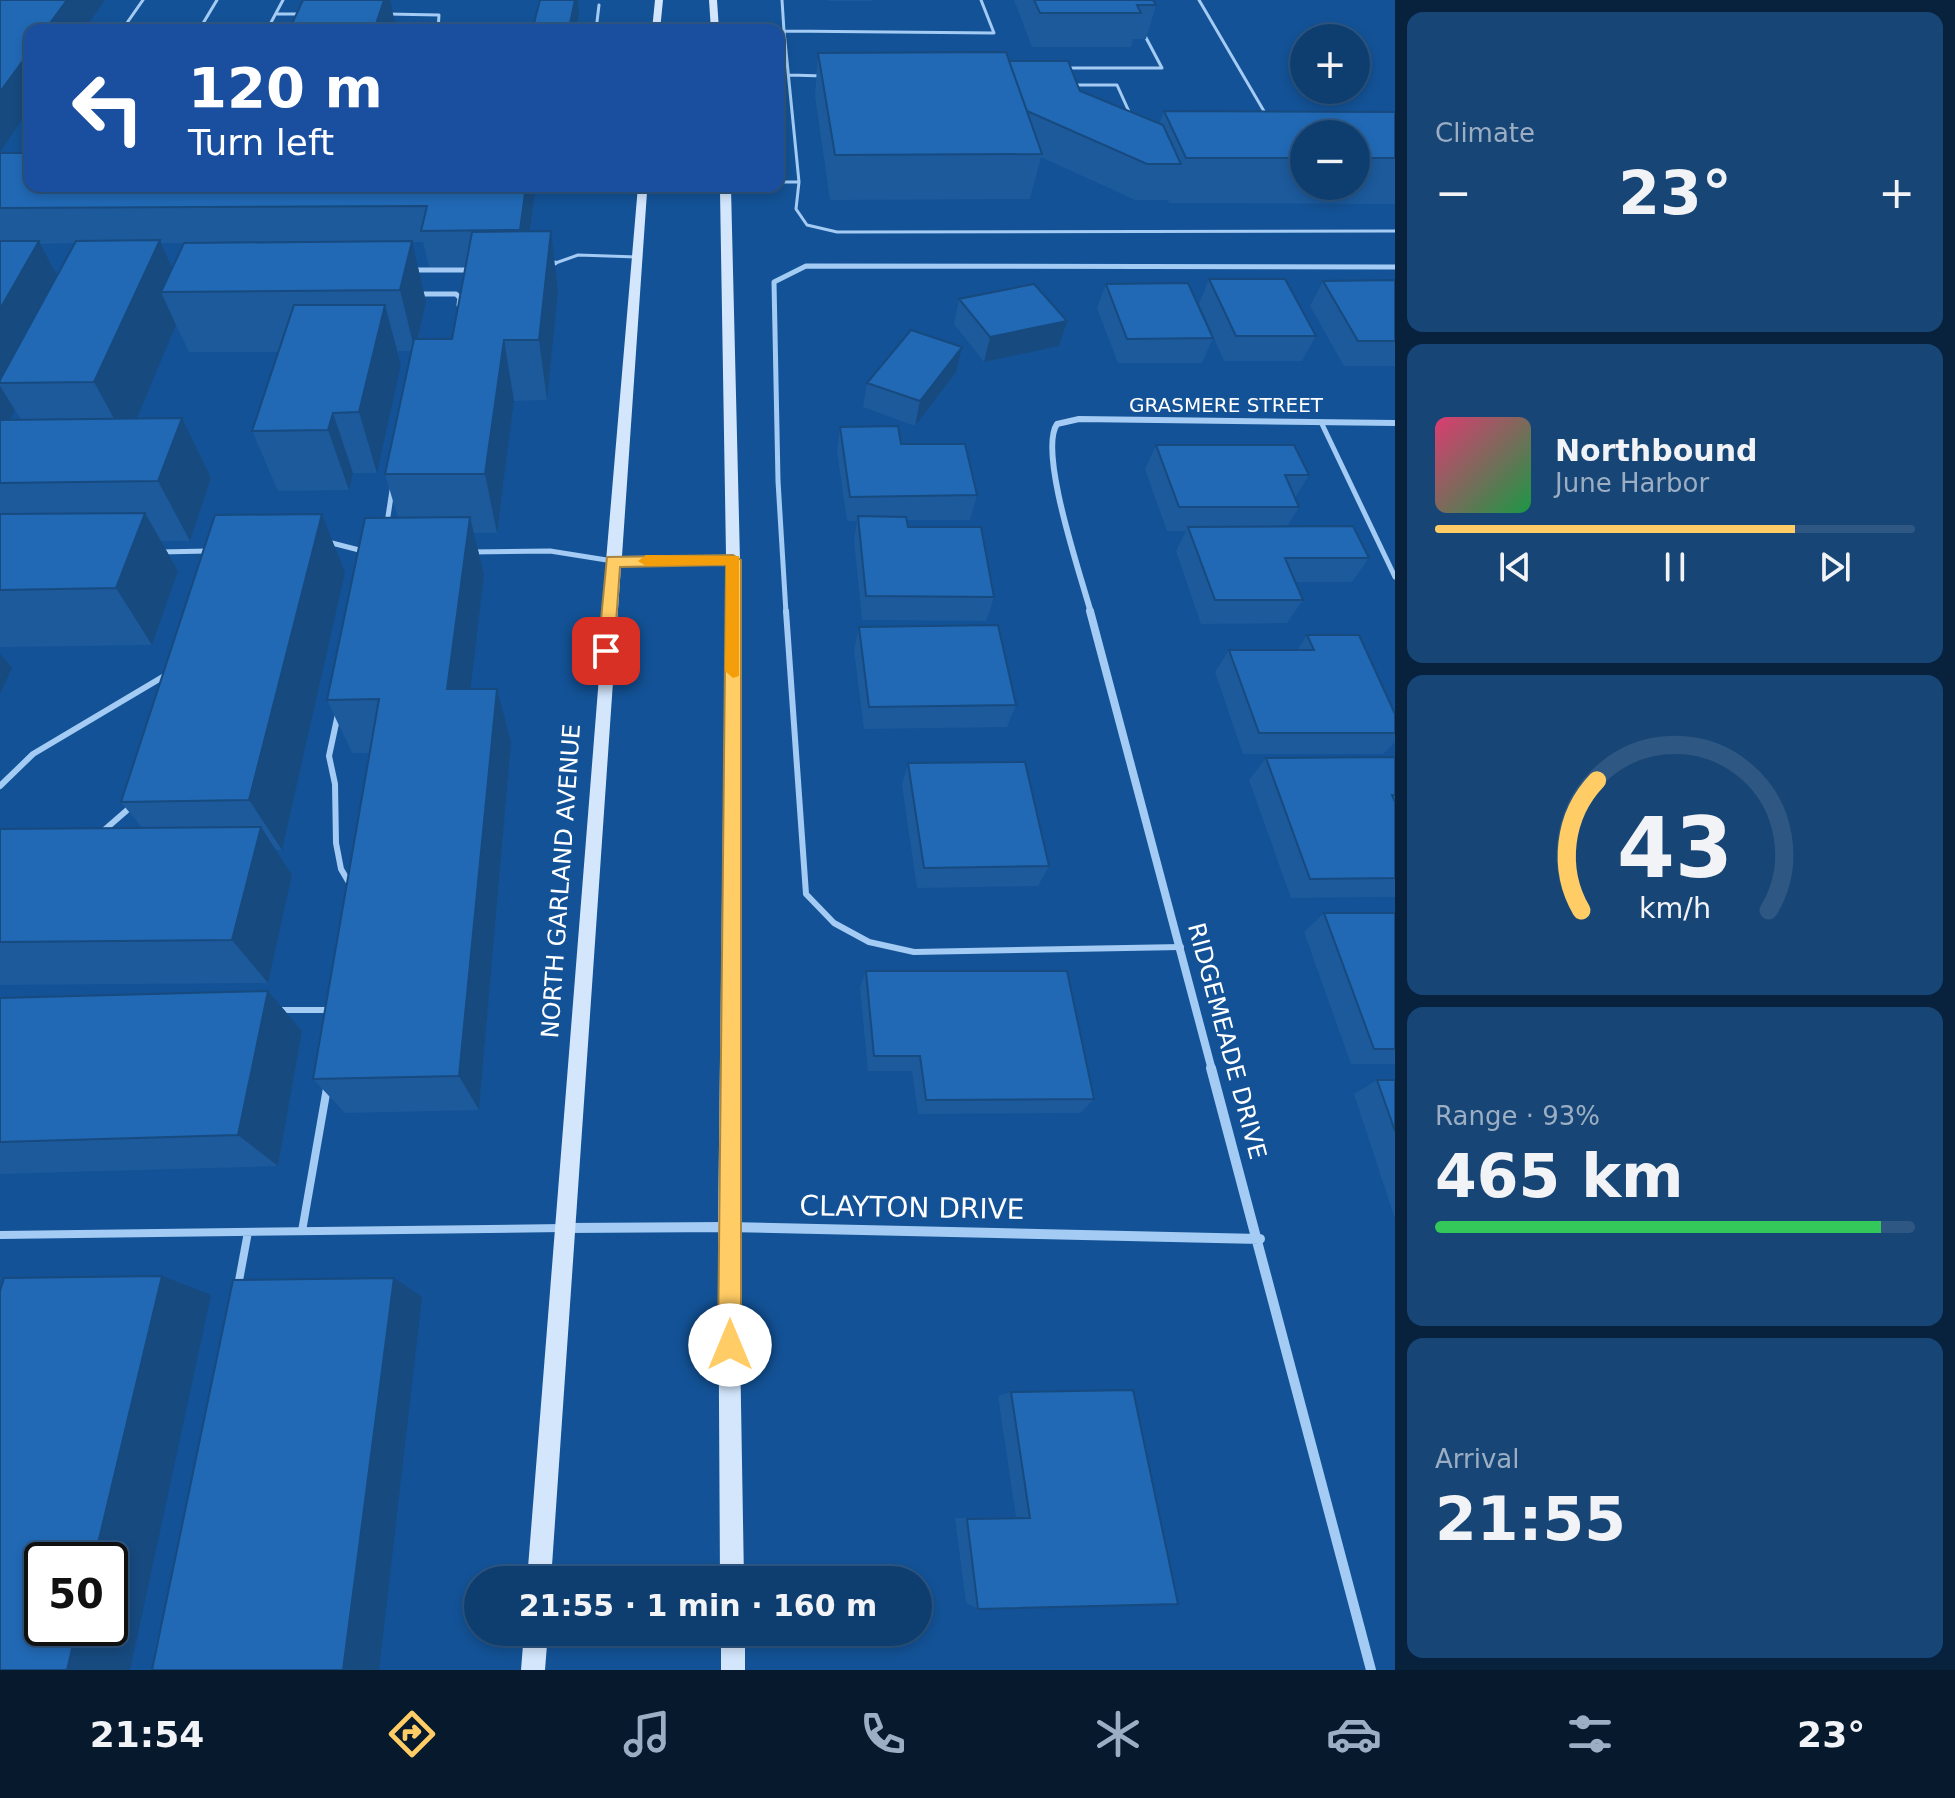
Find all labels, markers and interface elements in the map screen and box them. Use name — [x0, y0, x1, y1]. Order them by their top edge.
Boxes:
map controls — [1290, 24, 1370, 200]
button: + — [1290, 24, 1370, 104]
text: 120 m — [188, 55, 383, 120]
icon: left — [56, 56, 160, 160]
text: Climate — [1435, 118, 1535, 148]
button: − — [1290, 120, 1370, 200]
text: Turn left — [188, 122, 334, 163]
text: 23° — [1618, 158, 1732, 228]
text: − — [1435, 167, 1472, 218]
text: + — [1878, 167, 1915, 218]
street label: GRASMERE STREET — [1129, 393, 1324, 417]
text: Northbound — [1555, 433, 1758, 468]
text: June Harbor — [1555, 468, 1709, 498]
icon: previous — [1493, 545, 1537, 589]
icon: pause — [1653, 545, 1697, 589]
icon: next — [1813, 545, 1857, 589]
pin — [572, 617, 640, 685]
icon: arrive — [584, 629, 628, 673]
street label: NORTH GARLAND AVENUE — [536, 723, 586, 1039]
text: 43 — [1617, 800, 1733, 897]
text: km/h — [1639, 891, 1711, 925]
street label: RIDGEMEADE DRIVE — [1182, 920, 1272, 1162]
text: Range · 93% — [1435, 1101, 1600, 1131]
text: 465 km — [1435, 1141, 1684, 1211]
street label: CLAYTON DRIVE — [799, 1189, 1025, 1226]
position arrow — [688, 1303, 772, 1387]
text: Arrival — [1435, 1444, 1519, 1474]
text: 21:55 — [1435, 1484, 1626, 1554]
speed limit sign: 50 — [24, 1542, 128, 1646]
text: 21:55 · 1 min · 160 m — [519, 1588, 877, 1623]
icon: directions — [384, 1706, 440, 1762]
icon: music — [619, 1706, 675, 1762]
icon: phone — [855, 1706, 911, 1762]
icon: climate — [1090, 1706, 1146, 1762]
icon: car — [1326, 1706, 1382, 1762]
icon: filters — [1562, 1706, 1618, 1762]
text: 21:54 — [90, 1714, 204, 1755]
text: 23° — [1797, 1714, 1865, 1755]

